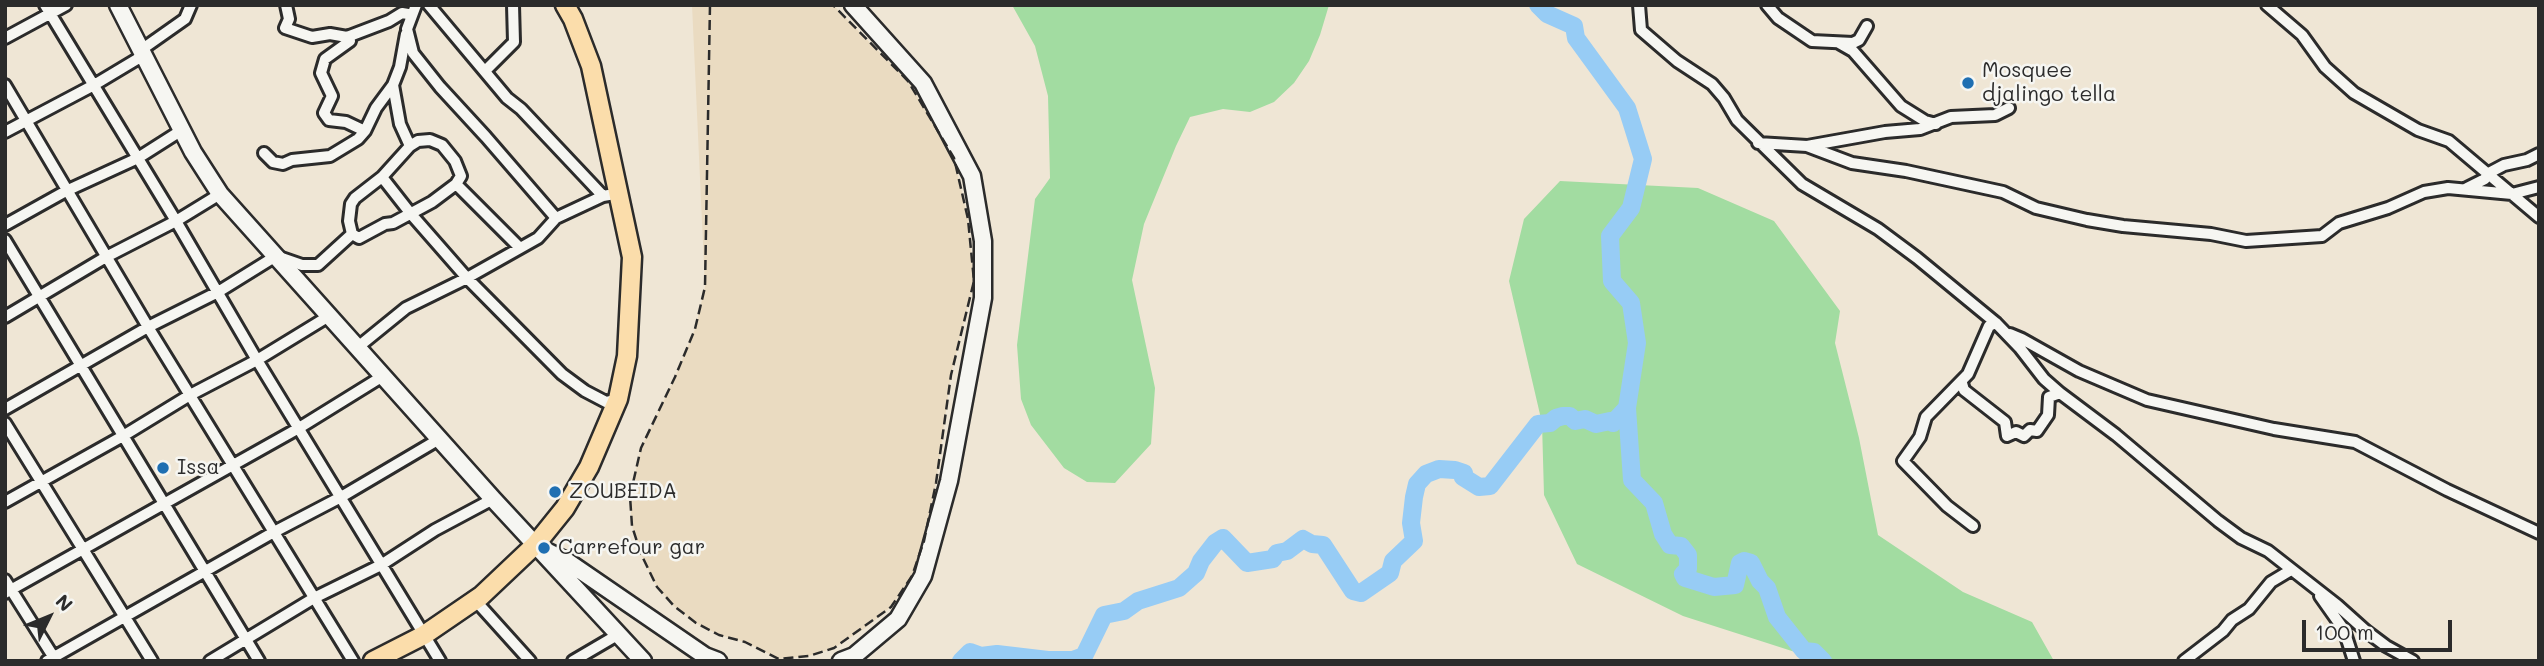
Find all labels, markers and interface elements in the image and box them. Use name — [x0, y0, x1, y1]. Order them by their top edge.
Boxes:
place label: Mosquee djalingo tella — [1982, 58, 2116, 108]
marker: Mosquee djalingo tella — [1960, 75, 1976, 91]
place label: Issa — [177, 455, 220, 481]
marker: Issa — [155, 460, 171, 476]
place label: ZOUBEIDA — [569, 479, 677, 505]
marker: ZOUBEIDA — [547, 484, 563, 500]
place label: Carrefour gar — [558, 535, 705, 561]
marker: Carrefour gar — [536, 540, 552, 556]
north arrow — [14, 582, 84, 652]
text: N — [51, 589, 79, 616]
scale bar — [2306, 606, 2456, 650]
text: 100 m — [2315, 618, 2374, 645]

